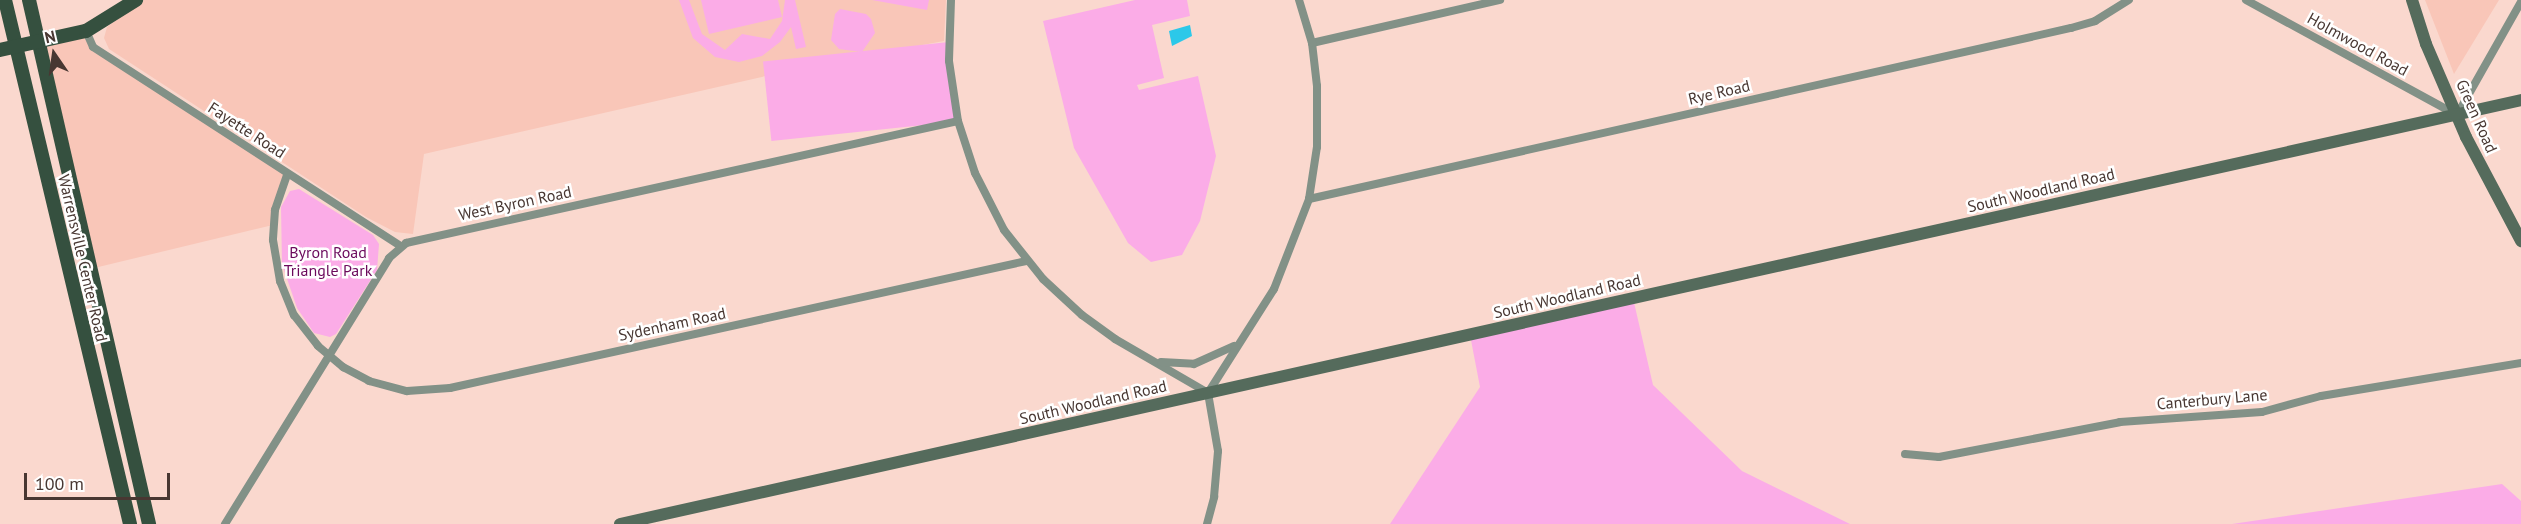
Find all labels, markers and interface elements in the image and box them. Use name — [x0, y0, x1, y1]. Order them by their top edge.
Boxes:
street label: Holmwood Road — [2304, 8, 2412, 80]
north arrow — [24, 24, 84, 84]
text: N — [43, 26, 57, 47]
street label: Rye Road — [1686, 76, 1752, 108]
street label: Green Road — [2452, 76, 2502, 156]
street label: Fayette Road — [205, 98, 289, 162]
street label: South Woodland Road — [1965, 164, 2117, 216]
street label: Warrensville Center Road — [54, 172, 112, 344]
street label: West Byron Road — [457, 182, 573, 224]
park label: Byron Road Triangle Park — [284, 242, 372, 280]
street label: South Woodland Road — [1491, 270, 1643, 322]
street label: Sydenham Road — [617, 303, 727, 345]
street label: South Woodland Road — [1017, 376, 1169, 428]
street label: Canterbury Lane — [2156, 385, 2268, 413]
scale bar — [27, 461, 172, 499]
text: 100 m — [35, 472, 84, 495]

